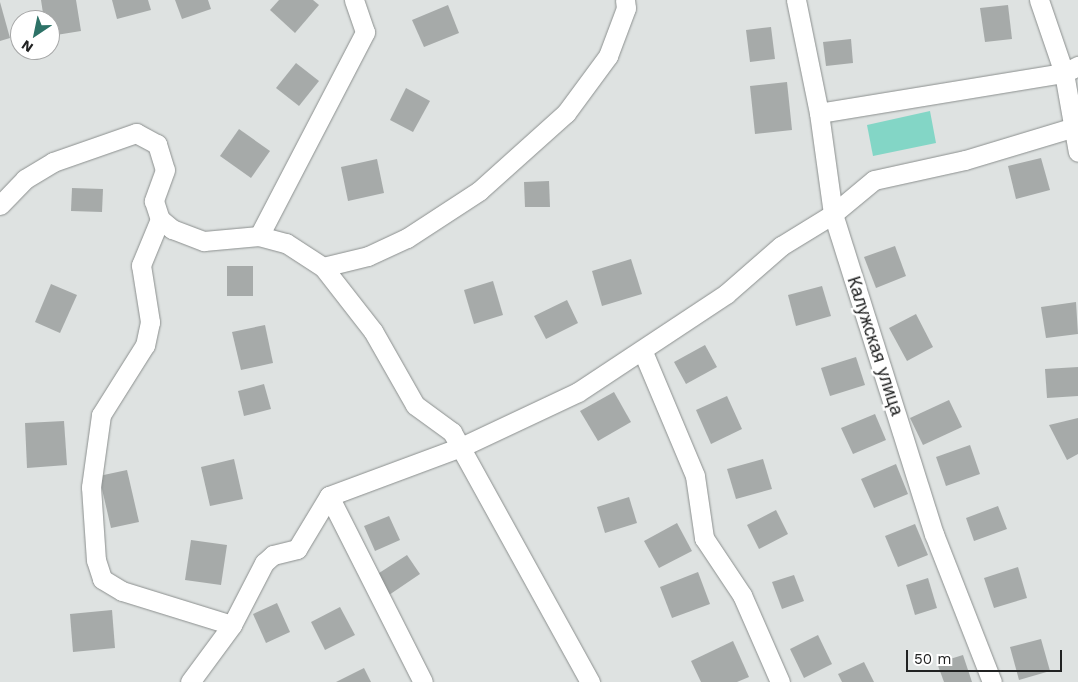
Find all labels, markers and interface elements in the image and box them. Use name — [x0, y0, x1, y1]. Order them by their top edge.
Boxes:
north arrow — [10, 10, 60, 60]
text: N — [18, 37, 36, 56]
street label: Калужская улица — [842, 274, 908, 418]
scale bar — [908, 640, 1064, 672]
text: 50 m — [914, 650, 951, 668]

